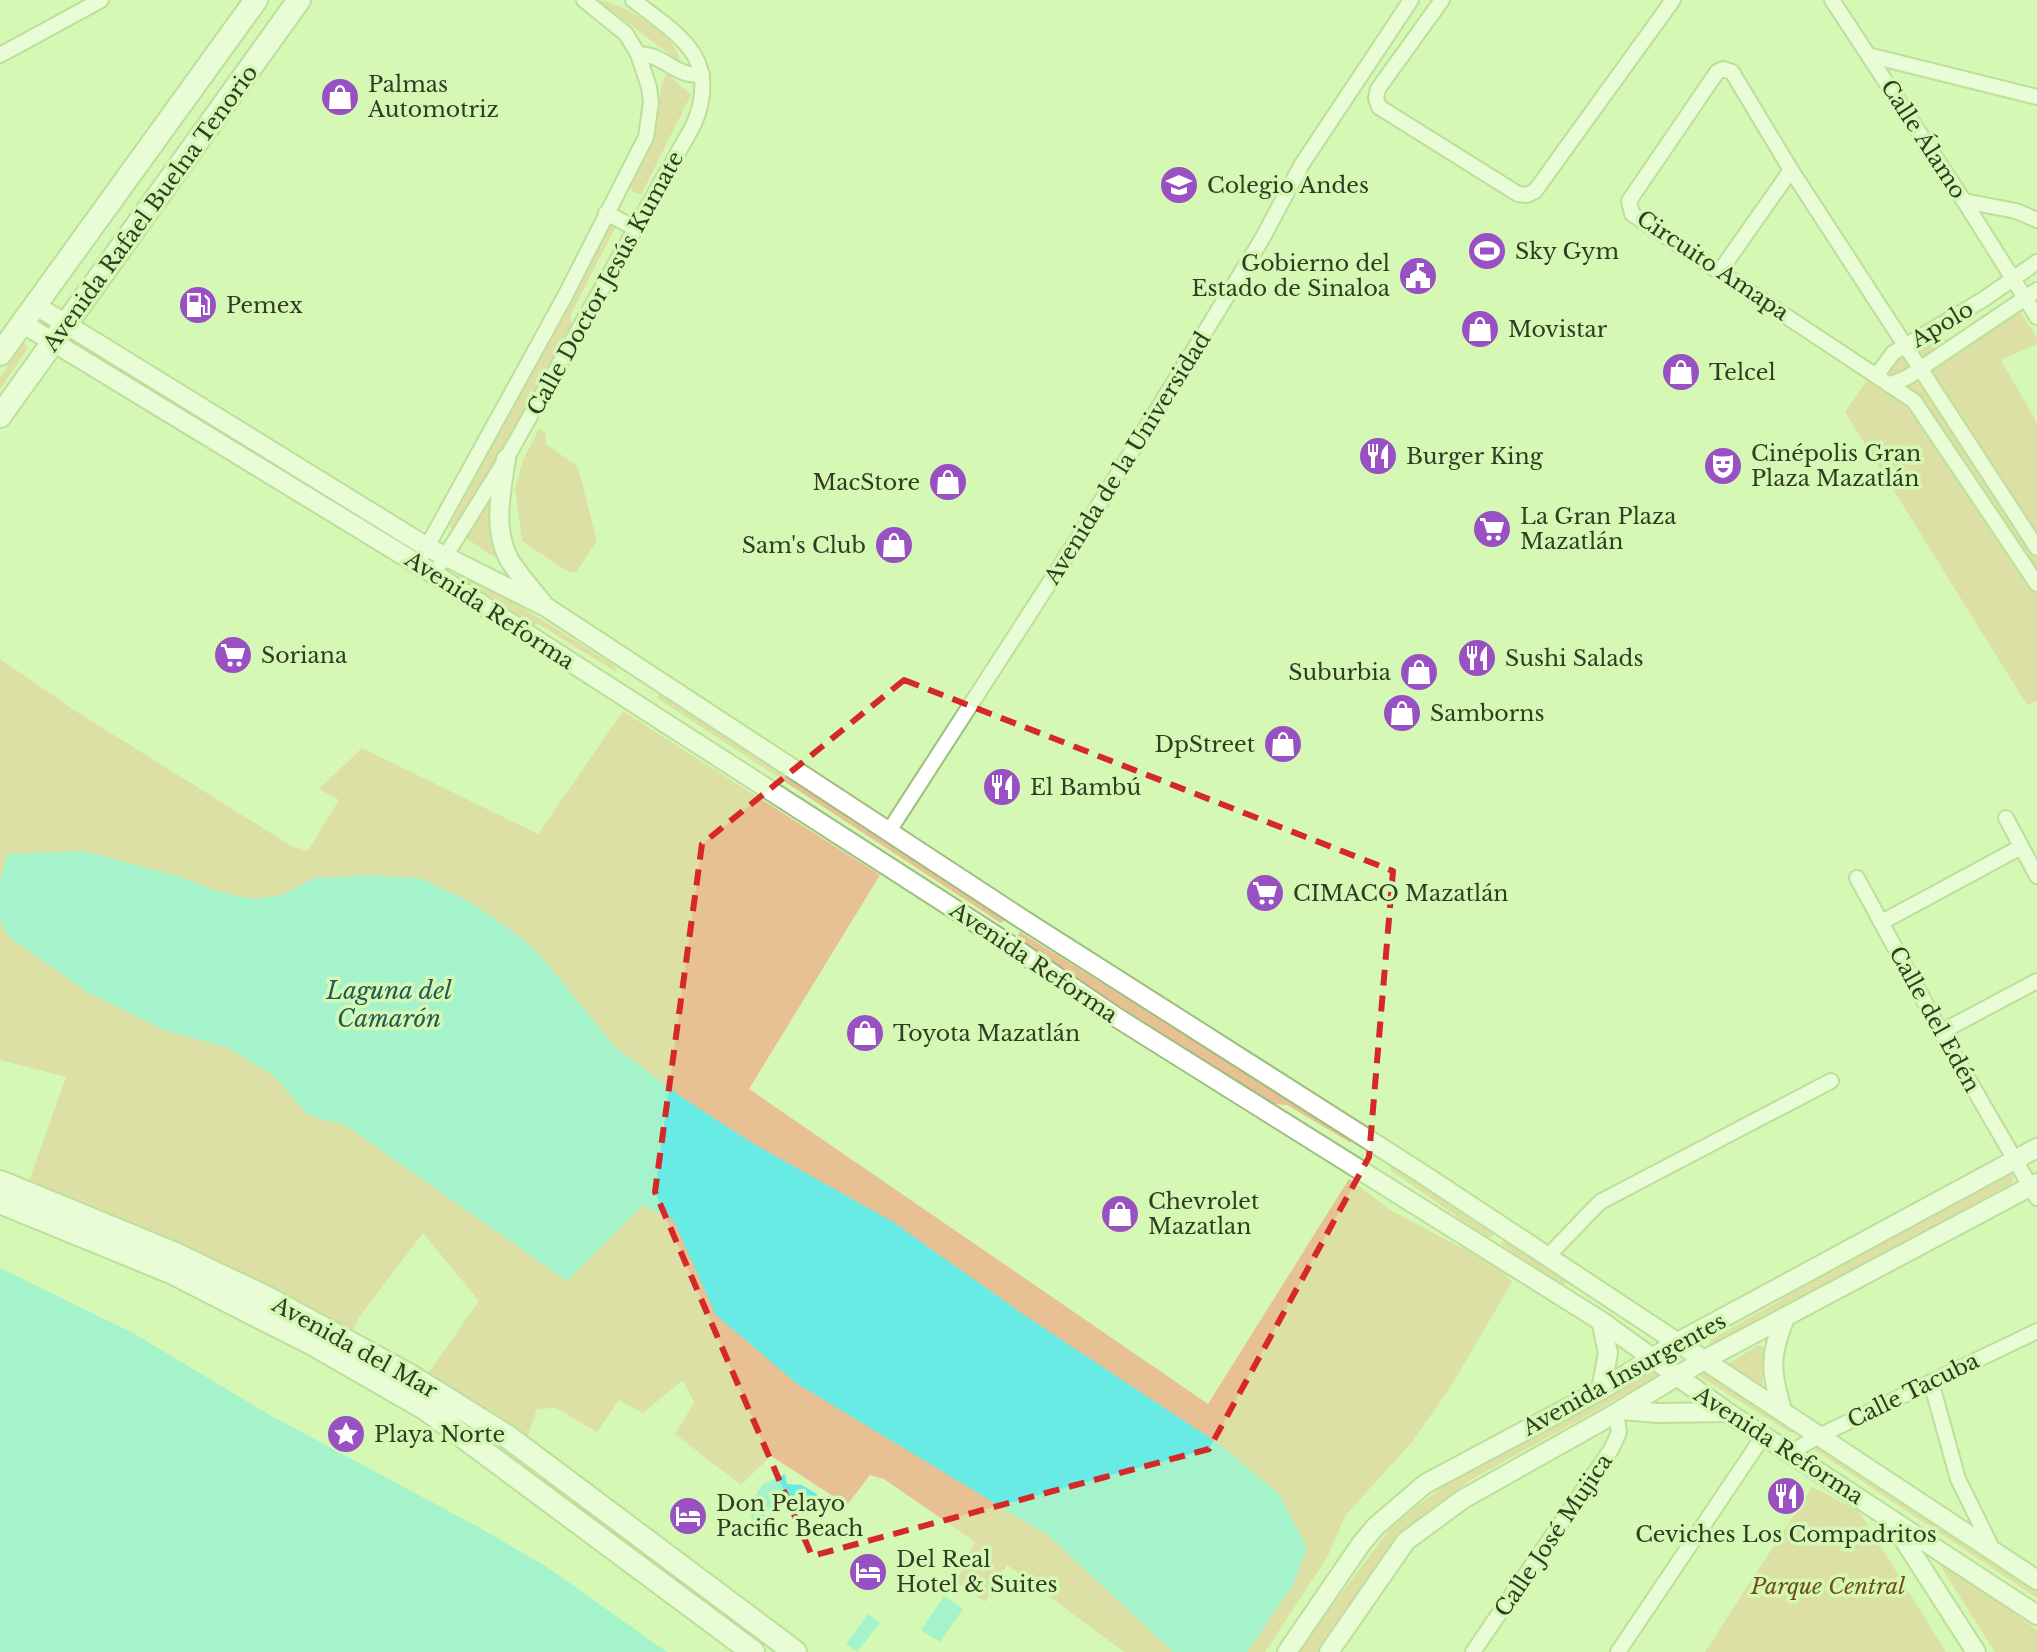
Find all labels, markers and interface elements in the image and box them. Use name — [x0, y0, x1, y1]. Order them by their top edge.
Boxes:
street label: Avenida Rafael Buelna Tenorio — [37, 60, 264, 358]
place label: Palmas Automotriz — [367, 71, 499, 123]
street label: Calle Álamo — [1875, 74, 1973, 204]
shop icon: Palmas Automotriz — [319, 76, 361, 118]
street label: Calle Doctor Jesús Kumate — [521, 146, 689, 420]
school or university icon: Colegio Andes — [1158, 164, 1200, 206]
place label: Colegio Andes — [1207, 172, 1369, 199]
street label: Circuito Amapa — [1632, 205, 1795, 327]
sports icon: Sky Gym — [1466, 230, 1508, 272]
place label: Sky Gym — [1515, 238, 1619, 265]
place label: Gobierno del Estado de Sinaloa — [1191, 250, 1391, 302]
public building icon: Gobierno del Estado de Sinaloa — [1397, 255, 1439, 297]
fuel station icon: Pemex — [177, 284, 219, 326]
place label: Pemex — [226, 292, 303, 319]
street label: Apolo — [1905, 295, 1978, 354]
shop icon: Movistar — [1459, 308, 1501, 350]
place label: Movistar — [1508, 316, 1608, 343]
street label: Avenida de la Universidad — [1038, 327, 1216, 590]
shop icon: Telcel — [1660, 351, 1702, 393]
place label: Telcel — [1709, 359, 1776, 386]
restaurant icon: Burger King — [1357, 435, 1399, 477]
place label: Cinépolis Gran Plaza Mazatlán — [1751, 440, 1921, 492]
place label: Burger King — [1406, 443, 1544, 470]
theatre icon: Cinépolis Gran Plaza Mazatlán — [1702, 445, 1744, 487]
shop icon: MacStore — [927, 461, 969, 503]
place label: MacStore — [812, 469, 920, 496]
place label: La Gran Plaza Mazatlán — [1520, 503, 1677, 555]
supermarket icon: La Gran Plaza Mazatlán — [1471, 508, 1513, 550]
shop icon: Sam's Club — [873, 524, 915, 566]
place label: Sam's Club — [742, 532, 866, 559]
street label: Avenida Reforma — [399, 545, 580, 676]
supermarket icon: Soriana — [212, 634, 254, 676]
restaurant icon: Sushi Salads — [1456, 637, 1498, 679]
place label: Soriana — [261, 642, 348, 669]
place label: Sushi Salads — [1505, 645, 1643, 672]
shop icon: Suburbia — [1398, 651, 1440, 693]
place label: Suburbia — [1288, 659, 1392, 686]
shop icon: Samborns — [1381, 692, 1423, 734]
place label: Samborns — [1430, 700, 1544, 727]
shop icon: DpStreet — [1262, 723, 1304, 765]
place label: DpStreet — [1154, 731, 1256, 758]
restaurant icon: El Bambú — [981, 766, 1023, 808]
place label: El Bambú — [1030, 774, 1141, 801]
supermarket icon: CIMACO Mazatlán — [1244, 872, 1286, 914]
place label: CIMACO Mazatlán — [1293, 880, 1509, 907]
street label: Avenida Reforma — [944, 896, 1123, 1029]
street label: Calle del Edén — [1883, 942, 1986, 1097]
water label: Laguna del Camarón — [325, 976, 452, 1033]
shop icon: Toyota Mazatlán — [844, 1012, 886, 1054]
place label: Toyota Mazatlán — [893, 1020, 1080, 1047]
place label: Chevrolet Mazatlan — [1148, 1188, 1260, 1240]
shop icon: Chevrolet Mazatlan — [1099, 1193, 1141, 1235]
street label: Avenida del Mar — [267, 1290, 442, 1404]
street label: Avenida Insurgentes — [1517, 1307, 1731, 1442]
street label: Calle Tacuba — [1843, 1347, 1984, 1434]
street label: Avenida Reforma — [1688, 1380, 1869, 1511]
place icon: Playa Norte — [325, 1413, 367, 1455]
place label: Playa Norte — [374, 1421, 505, 1448]
street label: Calle José Mujica — [1489, 1448, 1618, 1622]
restaurant icon: Ceviches Los Compadritos — [1765, 1475, 1807, 1517]
place label: Don Pelayo Pacific Beach — [716, 1490, 863, 1542]
hotel icon: Don Pelayo Pacific Beach — [667, 1495, 709, 1537]
place label: Ceviches Los Compadritos — [1635, 1521, 1937, 1548]
place label: Del Real Hotel & Suites — [896, 1546, 1058, 1598]
hotel icon: Del Real Hotel & Suites — [847, 1551, 889, 1593]
park label: Parque Central — [1750, 1573, 1905, 1600]

